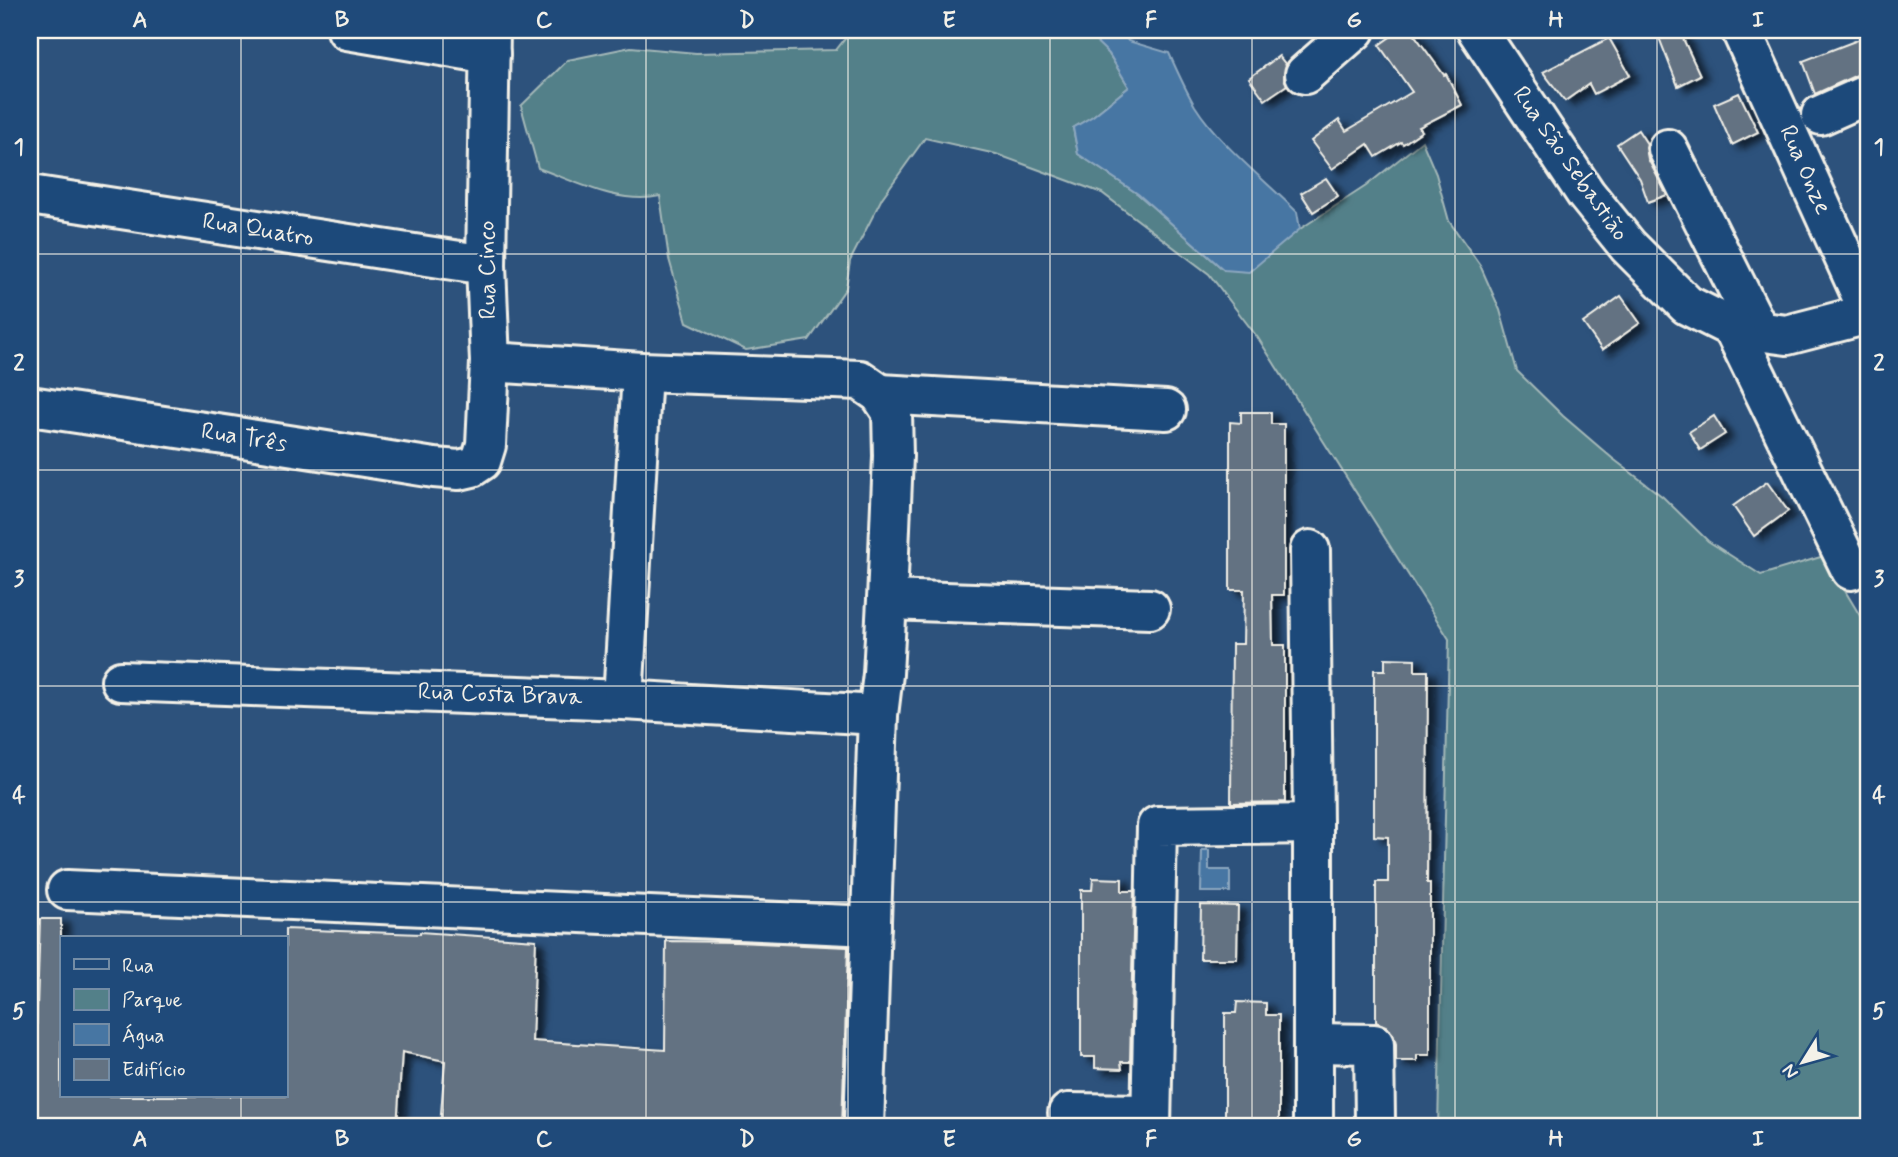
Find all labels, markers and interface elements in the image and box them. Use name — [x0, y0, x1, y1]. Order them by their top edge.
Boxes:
text: A — [132, 6, 148, 36]
text: B — [335, 6, 350, 36]
text: C — [536, 6, 553, 36]
text: D — [739, 6, 755, 36]
text: E — [942, 6, 956, 36]
text: F — [1145, 6, 1157, 36]
text: G — [1346, 6, 1362, 36]
text: H — [1548, 6, 1564, 36]
text: I — [1752, 6, 1764, 36]
street label: Rua São Sebastião — [1505, 80, 1635, 248]
street label: Rua Onze — [1772, 120, 1838, 220]
text: 1 — [14, 133, 24, 163]
text: 1 — [1874, 133, 1884, 163]
street label: Rua Quatro — [200, 206, 316, 254]
street label: Rua Cinco — [472, 220, 504, 320]
text: 2 — [13, 349, 25, 379]
text: 2 — [1873, 349, 1885, 379]
street label: Rua Três — [199, 416, 289, 460]
text: 3 — [14, 565, 25, 595]
text: 3 — [1874, 565, 1885, 595]
street label: Rua Costa Brava — [417, 677, 584, 713]
text: 4 — [12, 781, 26, 811]
text: 4 — [1872, 781, 1886, 811]
legend — [60, 936, 287, 1098]
text: Rua — [122, 952, 154, 980]
text: Parque — [122, 986, 183, 1014]
text: 5 — [12, 997, 26, 1027]
text: 5 — [1872, 997, 1886, 1027]
text: Água — [122, 1022, 164, 1050]
north arrow — [1769, 1028, 1839, 1098]
text: Edifício — [122, 1056, 186, 1084]
text: N — [1777, 1059, 1804, 1084]
text: A — [132, 1125, 148, 1155]
text: B — [335, 1125, 350, 1155]
text: C — [536, 1125, 553, 1155]
text: D — [739, 1125, 755, 1155]
text: E — [942, 1125, 956, 1155]
text: F — [1145, 1125, 1157, 1155]
text: G — [1346, 1125, 1362, 1155]
text: H — [1548, 1125, 1564, 1155]
text: I — [1752, 1125, 1764, 1155]

